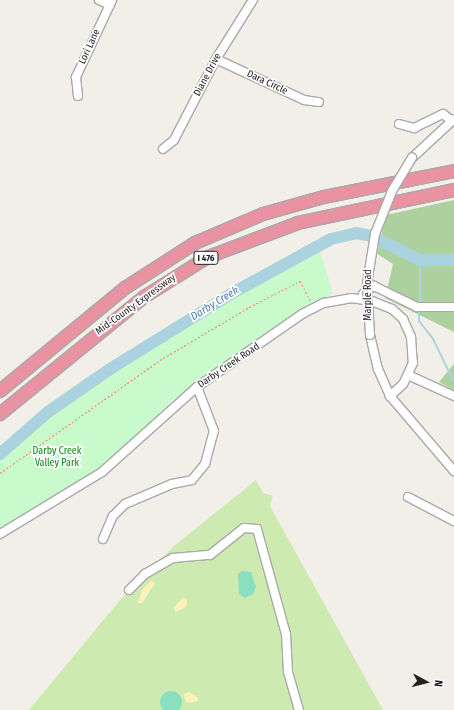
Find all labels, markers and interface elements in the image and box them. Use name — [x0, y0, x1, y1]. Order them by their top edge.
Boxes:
street label: Lori Lane — [77, 28, 103, 66]
street label: Diane Drive — [192, 51, 224, 99]
street label: Dara Circle — [245, 68, 289, 98]
road number: I 476 — [193, 251, 219, 265]
street label: Marple Road — [363, 269, 375, 321]
street label: Mid-County Expressway — [94, 272, 178, 338]
water label: Darby Creek — [189, 284, 241, 324]
street label: Darby Creek Road — [196, 341, 262, 391]
park label: Darby Creek Valley Park — [33, 445, 81, 468]
north arrow — [406, 662, 446, 702]
text: N — [432, 679, 445, 688]

